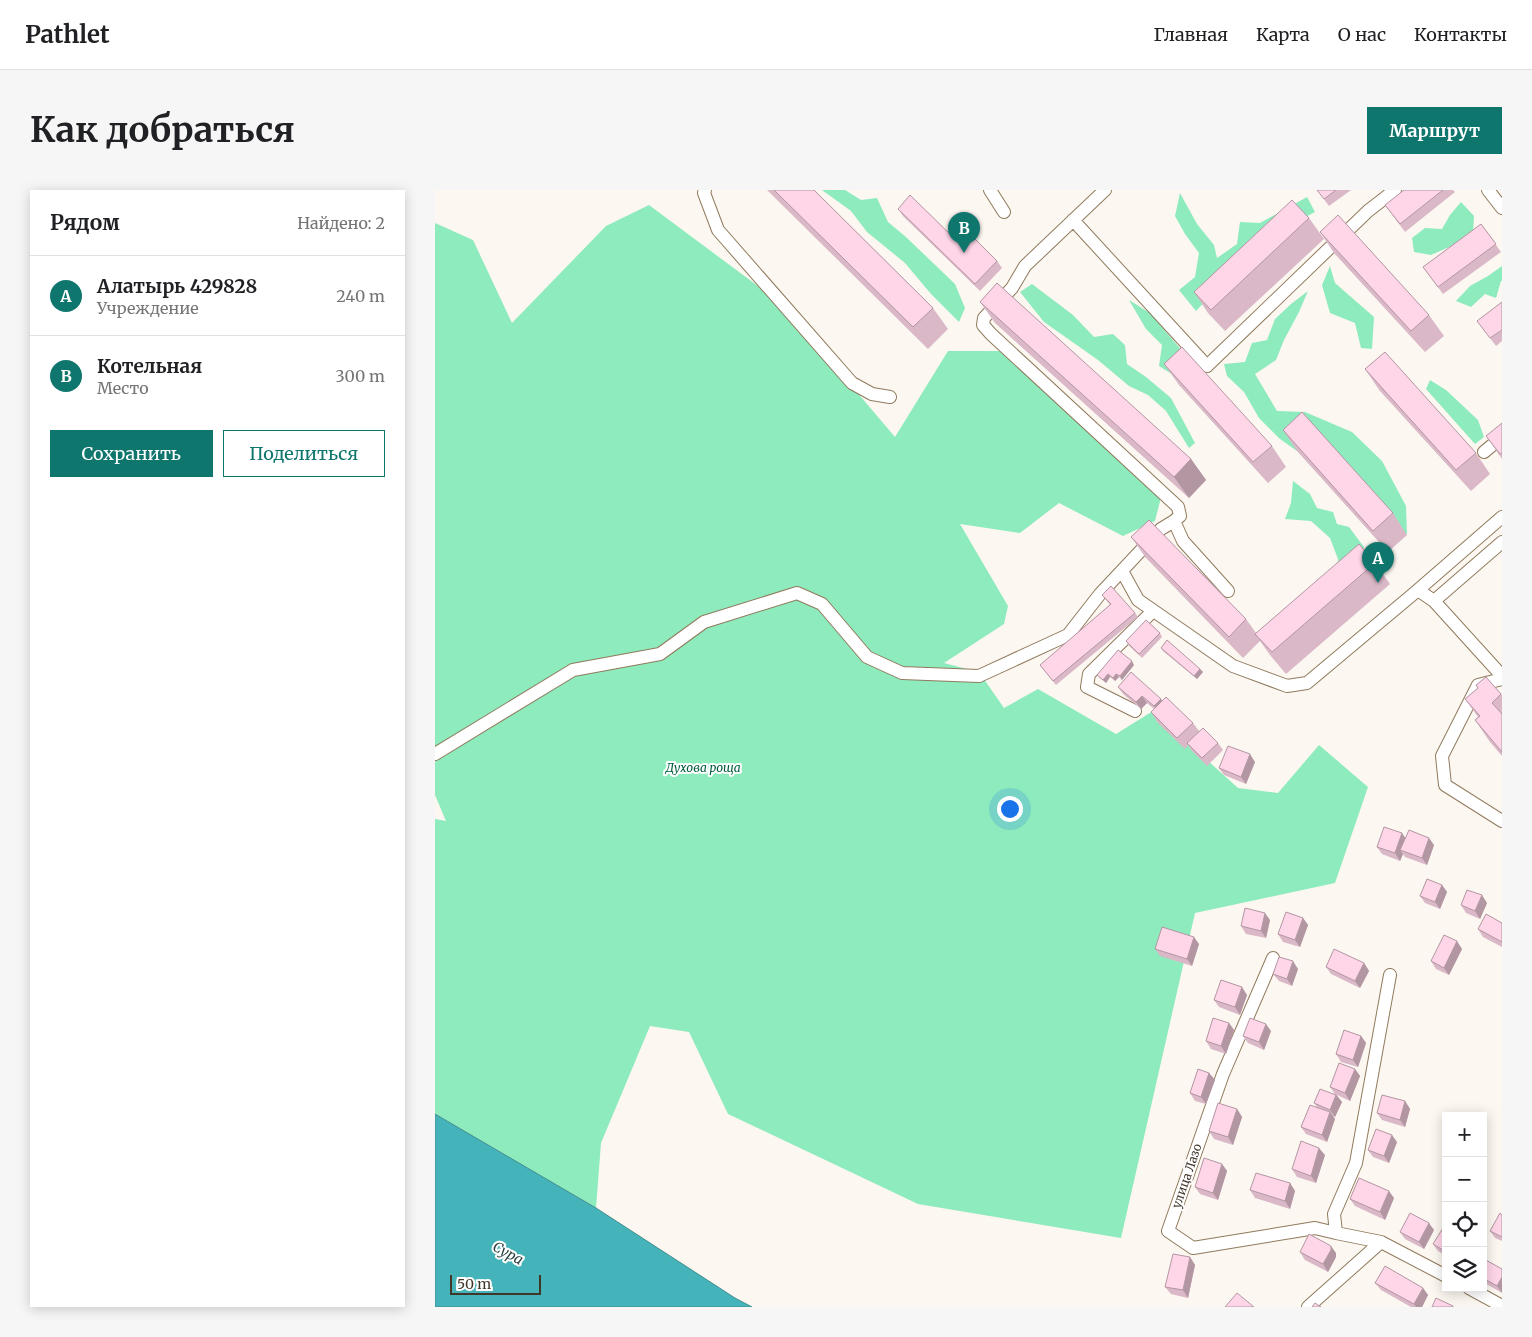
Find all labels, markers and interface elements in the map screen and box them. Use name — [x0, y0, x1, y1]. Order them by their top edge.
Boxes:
text: Pathlet — [25, 19, 110, 50]
text: Главная — [1153, 23, 1228, 46]
text: Карта — [1256, 23, 1310, 46]
text: О нас — [1338, 23, 1386, 46]
text: Контакты — [1414, 23, 1507, 46]
button: Маршрут — [1367, 107, 1502, 154]
text: Как добраться — [30, 108, 295, 152]
text: Рядом — [50, 209, 120, 236]
pin: B — [948, 212, 980, 253]
text: Найдено: 2 — [297, 213, 385, 233]
text: Алатырь 429828 — [97, 274, 257, 298]
text: A — [60, 286, 72, 306]
text: 240 m — [336, 286, 385, 306]
text: Учреждение — [97, 298, 199, 318]
text: Котельная — [97, 354, 202, 378]
text: B — [60, 366, 72, 386]
text: 300 m — [336, 366, 385, 386]
text: Место — [97, 378, 148, 398]
button: Сохранить — [50, 430, 213, 477]
button: Поделиться — [223, 430, 385, 477]
pin: A — [1362, 542, 1394, 583]
park label: Духова роща — [664, 760, 741, 775]
your location — [997, 796, 1023, 822]
map controls — [1442, 1112, 1487, 1292]
button: + — [1442, 1112, 1487, 1157]
street label: улица Лазо — [1168, 1141, 1205, 1210]
button: − — [1442, 1157, 1487, 1202]
button: locate — [1442, 1202, 1487, 1247]
water label: Сура — [490, 1237, 526, 1269]
button: layers — [1442, 1247, 1487, 1292]
scale bar — [450, 1272, 541, 1295]
text: 50 m — [457, 1275, 491, 1293]

